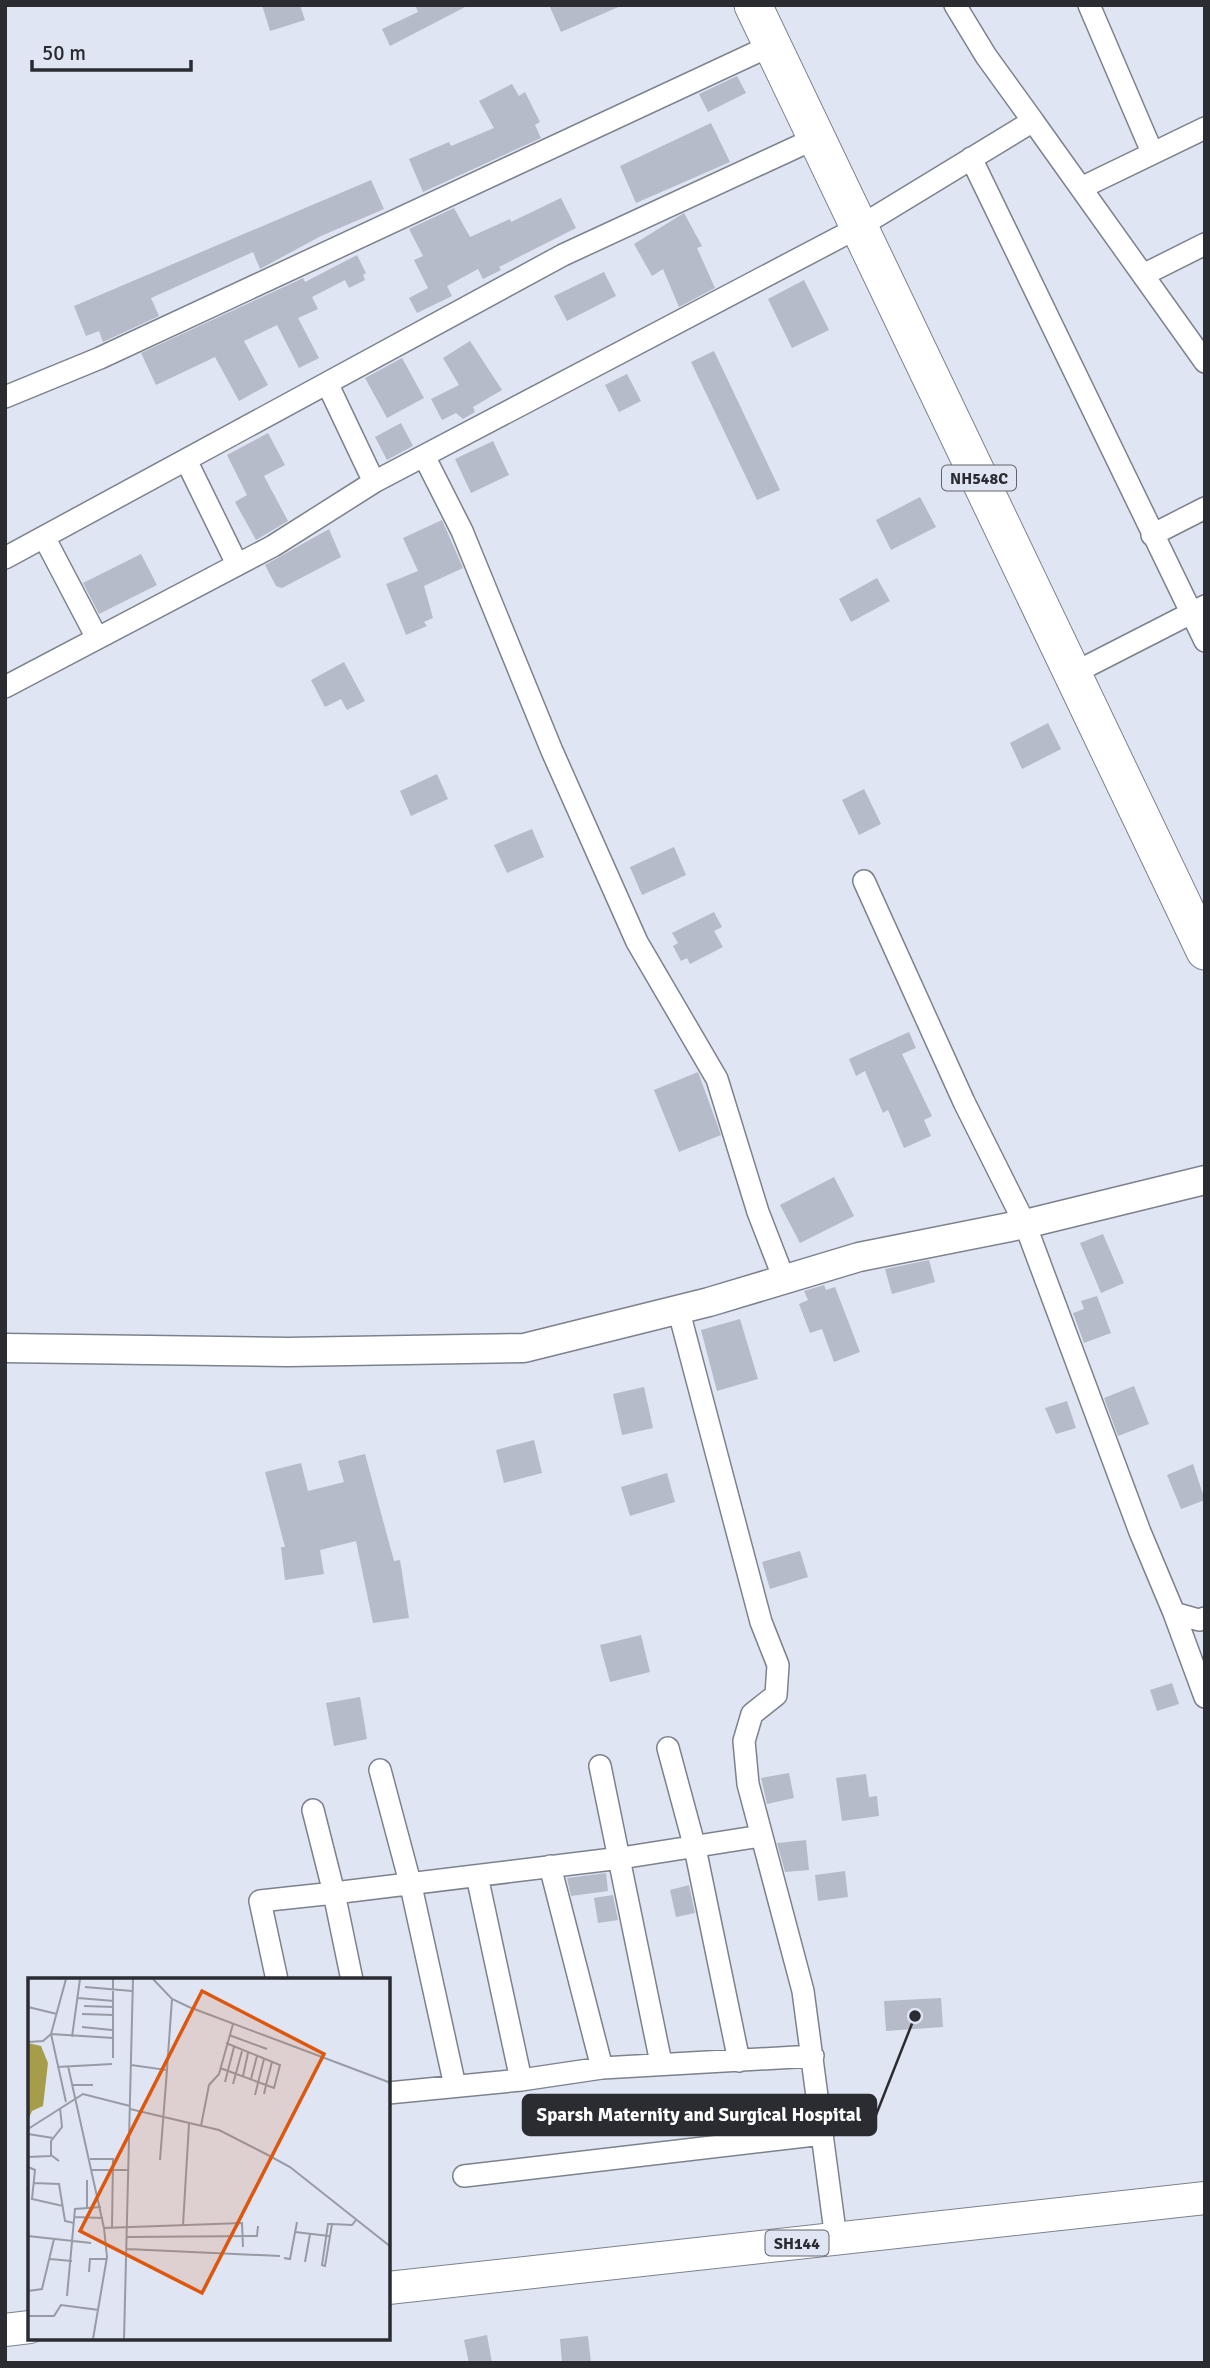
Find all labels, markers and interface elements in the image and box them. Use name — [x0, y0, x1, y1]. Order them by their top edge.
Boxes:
scale bar — [32, 28, 191, 72]
text: 50 m — [42, 40, 86, 66]
road number: NH548C — [942, 466, 1016, 491]
inset map — [28, 1978, 390, 2340]
callout: Sparsh Maternity and Surgical Hospital — [523, 2095, 876, 2135]
text: Sparsh Maternity and Surgical Hospital — [537, 2103, 862, 2127]
road number: SH144 — [766, 2230, 828, 2256]

